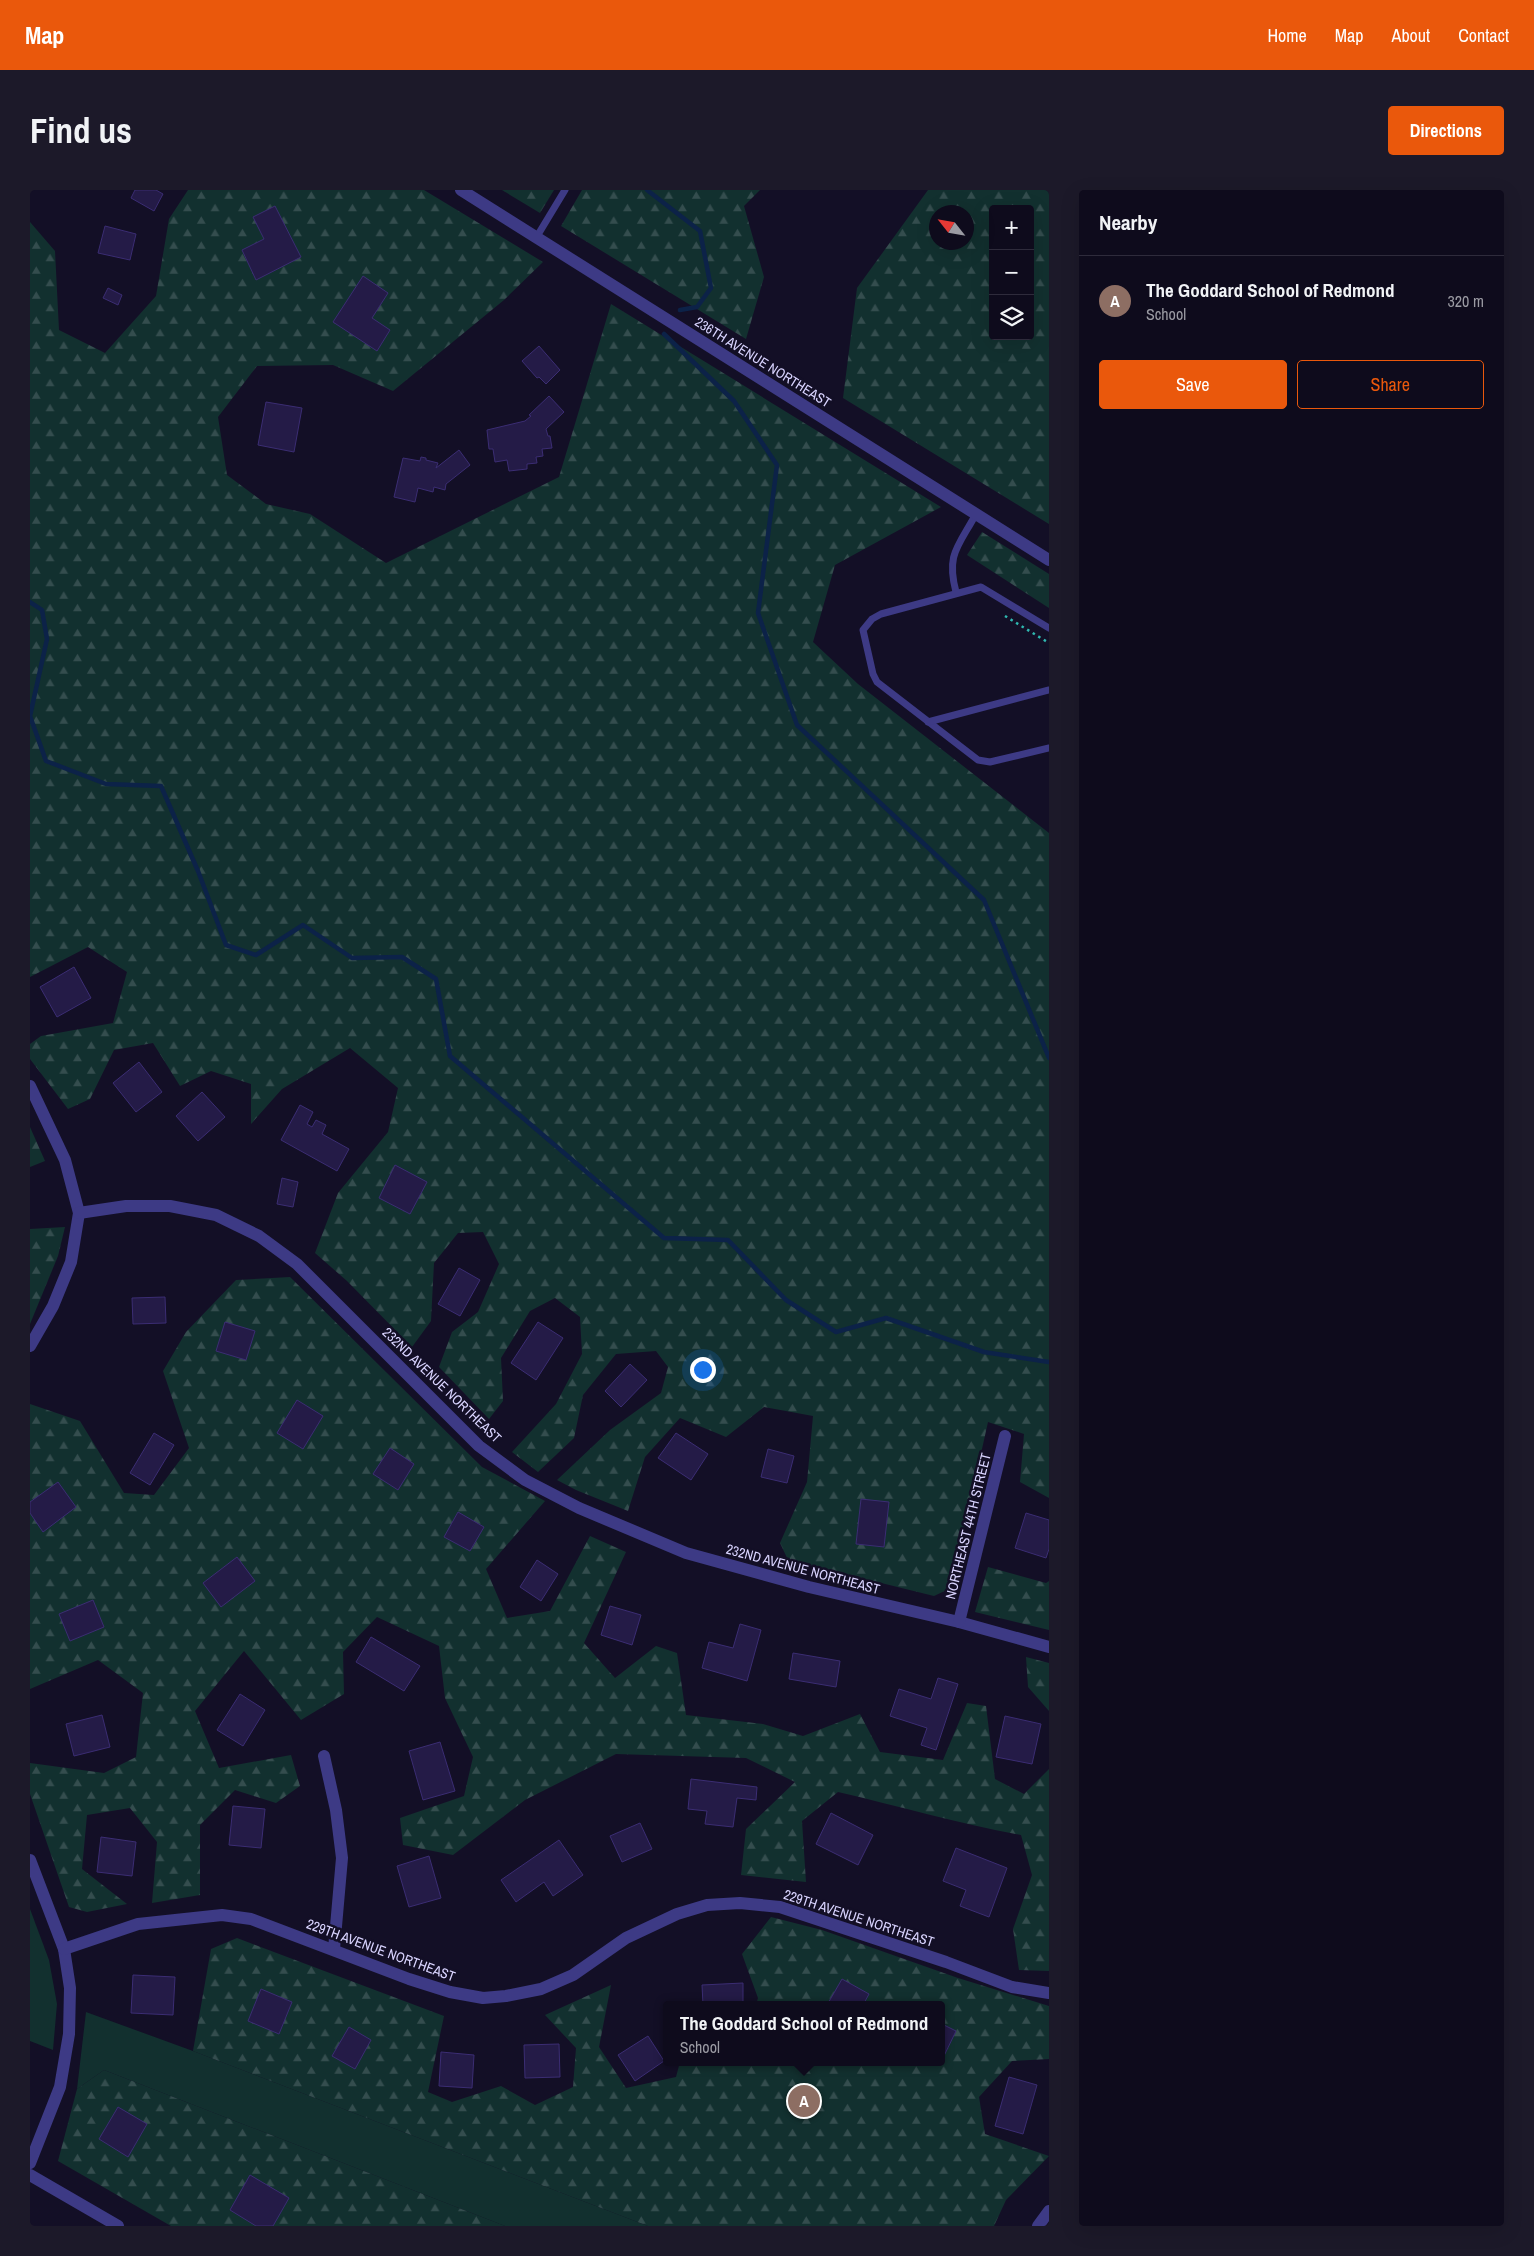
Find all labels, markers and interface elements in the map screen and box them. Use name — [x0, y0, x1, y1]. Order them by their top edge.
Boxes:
text: Map — [25, 19, 64, 51]
text: Home — [1267, 23, 1307, 48]
text: Map — [1335, 23, 1364, 48]
text: About — [1392, 23, 1430, 48]
text: Contact — [1458, 23, 1509, 48]
button: Directions — [1388, 106, 1504, 155]
text: Find us — [30, 107, 132, 154]
north arrow — [929, 205, 974, 250]
map controls — [989, 205, 1034, 340]
button: + — [989, 205, 1034, 250]
text: Nearby — [1099, 208, 1157, 237]
button: − — [989, 250, 1034, 295]
text: The Goddard School of Redmond — [1146, 277, 1394, 303]
text: A — [1110, 290, 1120, 312]
text: 320 m — [1448, 290, 1484, 312]
button: layers — [989, 295, 1034, 340]
text: School — [1146, 303, 1186, 325]
street label: 236TH AVENUE NORTHEAST — [692, 313, 834, 411]
button: Save — [1099, 360, 1287, 409]
button: Share — [1297, 360, 1484, 409]
street label: 232ND AVENUE NORTHEAST — [379, 1323, 505, 1447]
your location — [690, 1357, 716, 1383]
street label: NORTHEAST 44TH STREET — [941, 1451, 995, 1601]
street label: 232ND AVENUE NORTHEAST — [724, 1540, 882, 1598]
street label: 229TH AVENUE NORTHEAST — [781, 1885, 937, 1951]
street label: 229TH AVENUE NORTHEAST — [304, 1915, 458, 1985]
popup — [663, 2001, 945, 2066]
text: The Goddard School of Redmond — [680, 2010, 928, 2036]
text: School — [680, 2036, 720, 2058]
pin: A — [788, 2082, 820, 2120]

